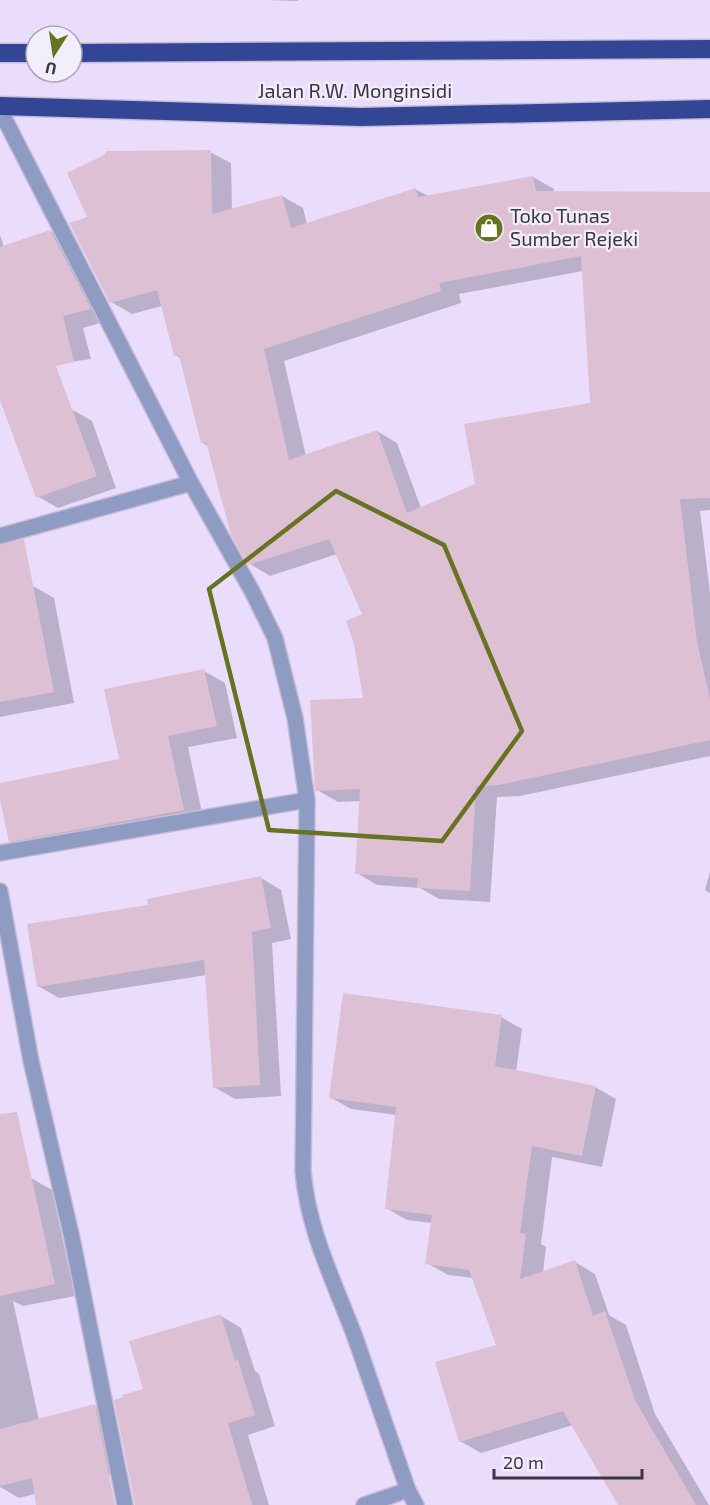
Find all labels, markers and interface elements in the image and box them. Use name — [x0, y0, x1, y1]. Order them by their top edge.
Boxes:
north arrow — [24, 24, 84, 84]
text: U — [43, 59, 58, 80]
street label: Jalan R.W. Monginsidi — [258, 78, 452, 102]
place label: Toko Tunas Sumber Rejeki — [510, 203, 638, 250]
shop icon: Toko Tunas Sumber Rejeki — [473, 212, 505, 244]
scale bar — [494, 1442, 642, 1480]
text: 20 m — [503, 1451, 544, 1473]

